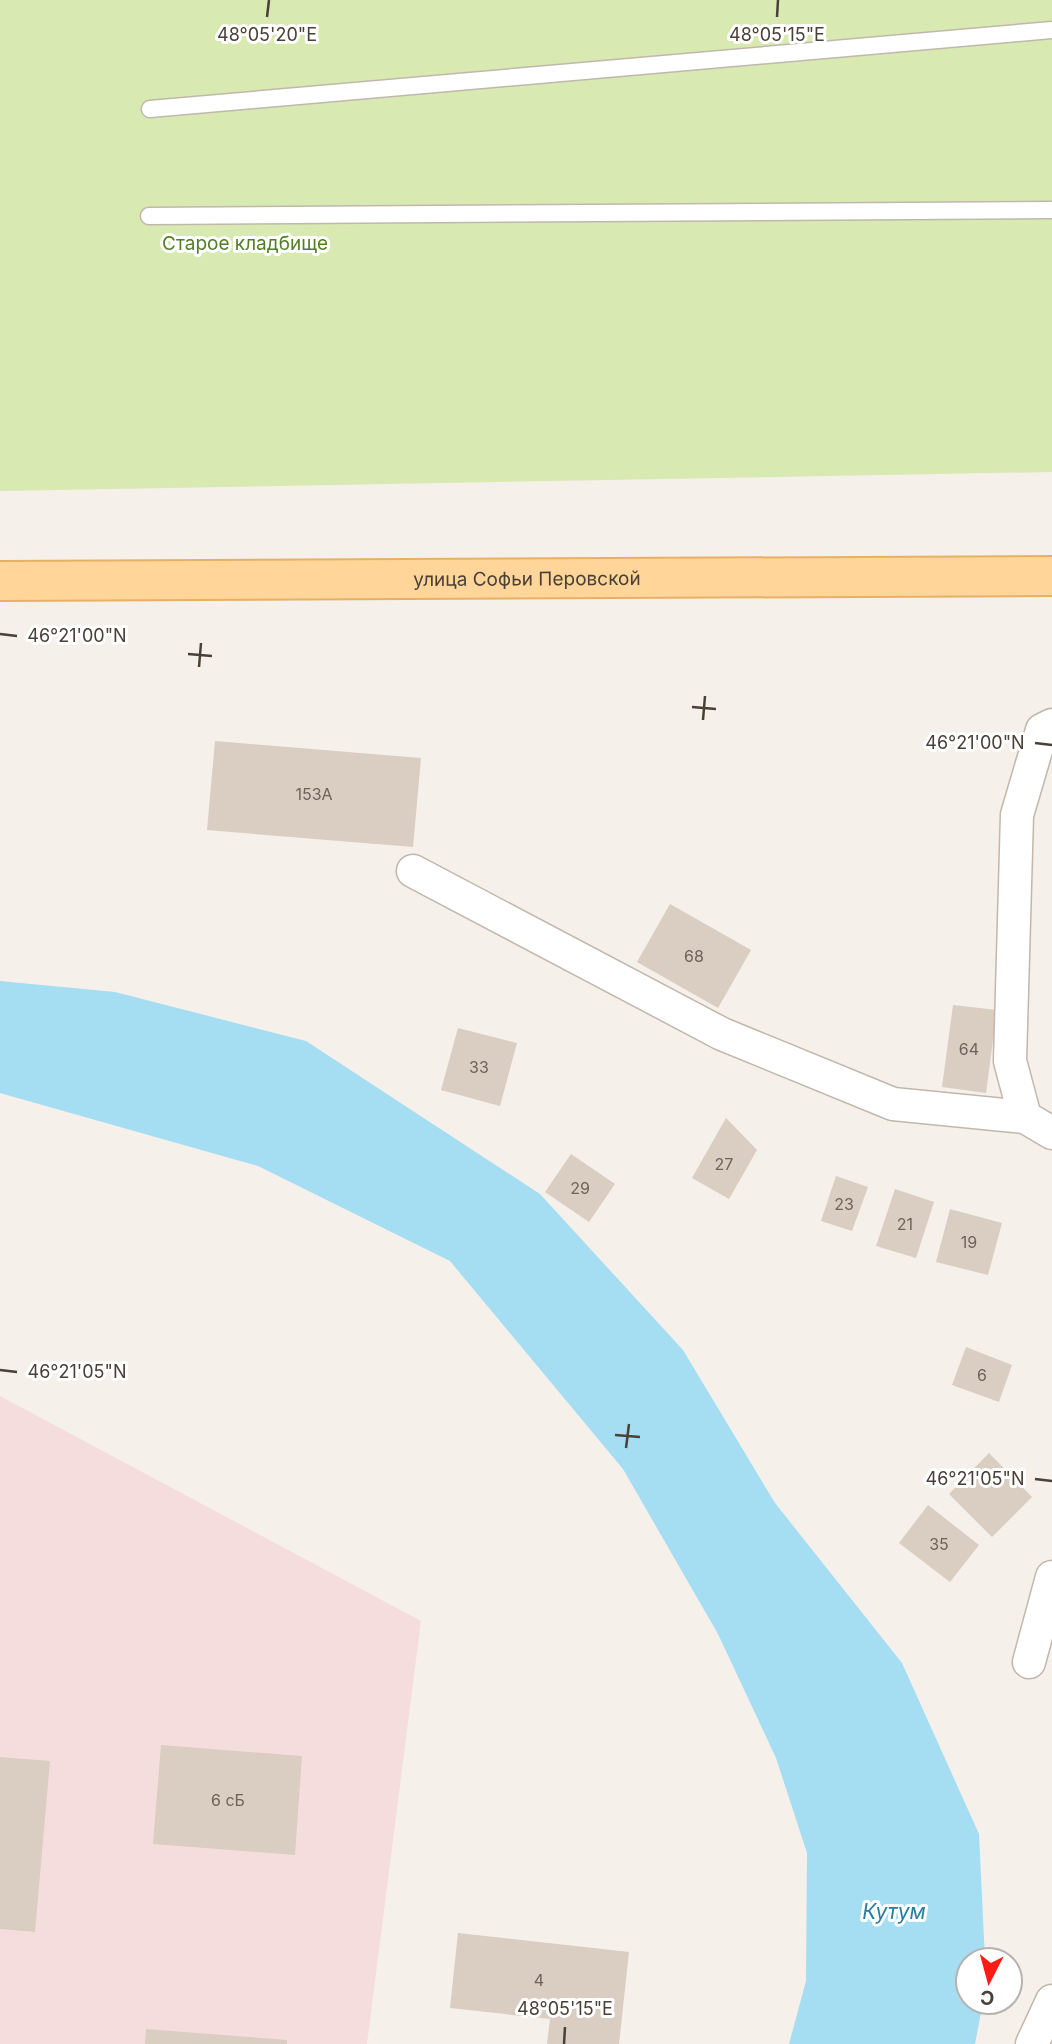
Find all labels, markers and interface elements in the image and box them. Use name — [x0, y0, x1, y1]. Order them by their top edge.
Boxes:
text: 48°05'20"E — [217, 24, 317, 45]
text: 48°05'15"E — [729, 24, 825, 45]
park label: Старое кладбище — [162, 232, 328, 255]
street label: улица Софьи Перовской — [413, 567, 641, 591]
text: 46°21'00"N — [27, 625, 127, 646]
text: 46°21'00"N — [925, 732, 1025, 753]
house number: 153А — [295, 784, 333, 804]
house number: 68 — [684, 946, 704, 966]
house number: 64 — [959, 1039, 979, 1059]
house number: 33 — [469, 1057, 489, 1077]
house number: 27 — [715, 1154, 733, 1174]
house number: 29 — [570, 1178, 590, 1198]
house number: 23 — [834, 1194, 854, 1214]
house number: 21 — [897, 1214, 913, 1234]
house number: 19 — [961, 1232, 977, 1252]
text: 46°21'05"N — [28, 1361, 126, 1382]
house number: 6 — [977, 1365, 987, 1385]
text: 46°21'05"N — [926, 1468, 1024, 1489]
house number: 35 — [929, 1534, 949, 1554]
house number: 6 сБ — [211, 1790, 245, 1810]
water label: Кутум — [862, 1899, 926, 1924]
north arrow — [954, 1946, 1024, 2016]
house number: 4 — [534, 1970, 544, 1990]
text: С — [979, 1985, 995, 2010]
text: 48°05'15"E — [517, 1998, 613, 2019]

